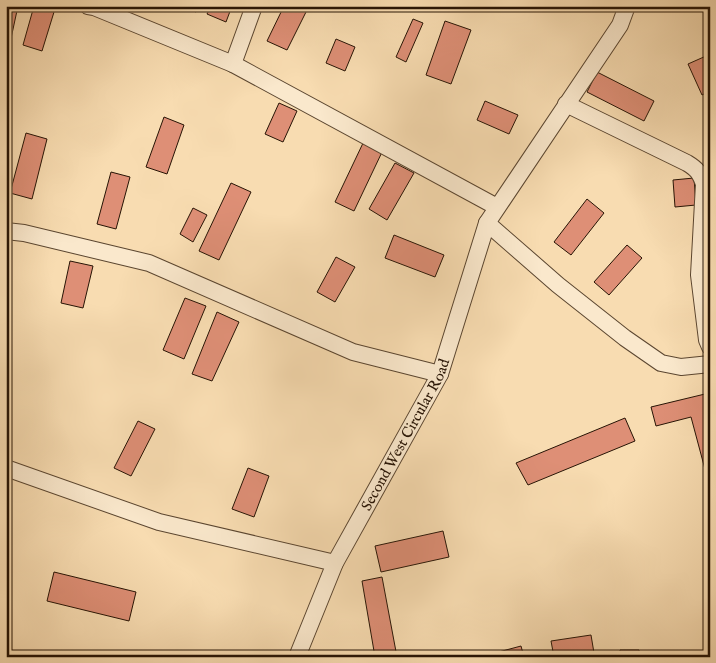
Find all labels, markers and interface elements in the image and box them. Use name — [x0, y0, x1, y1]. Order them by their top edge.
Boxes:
street label: Second West Circular Road — [357, 356, 454, 514]

